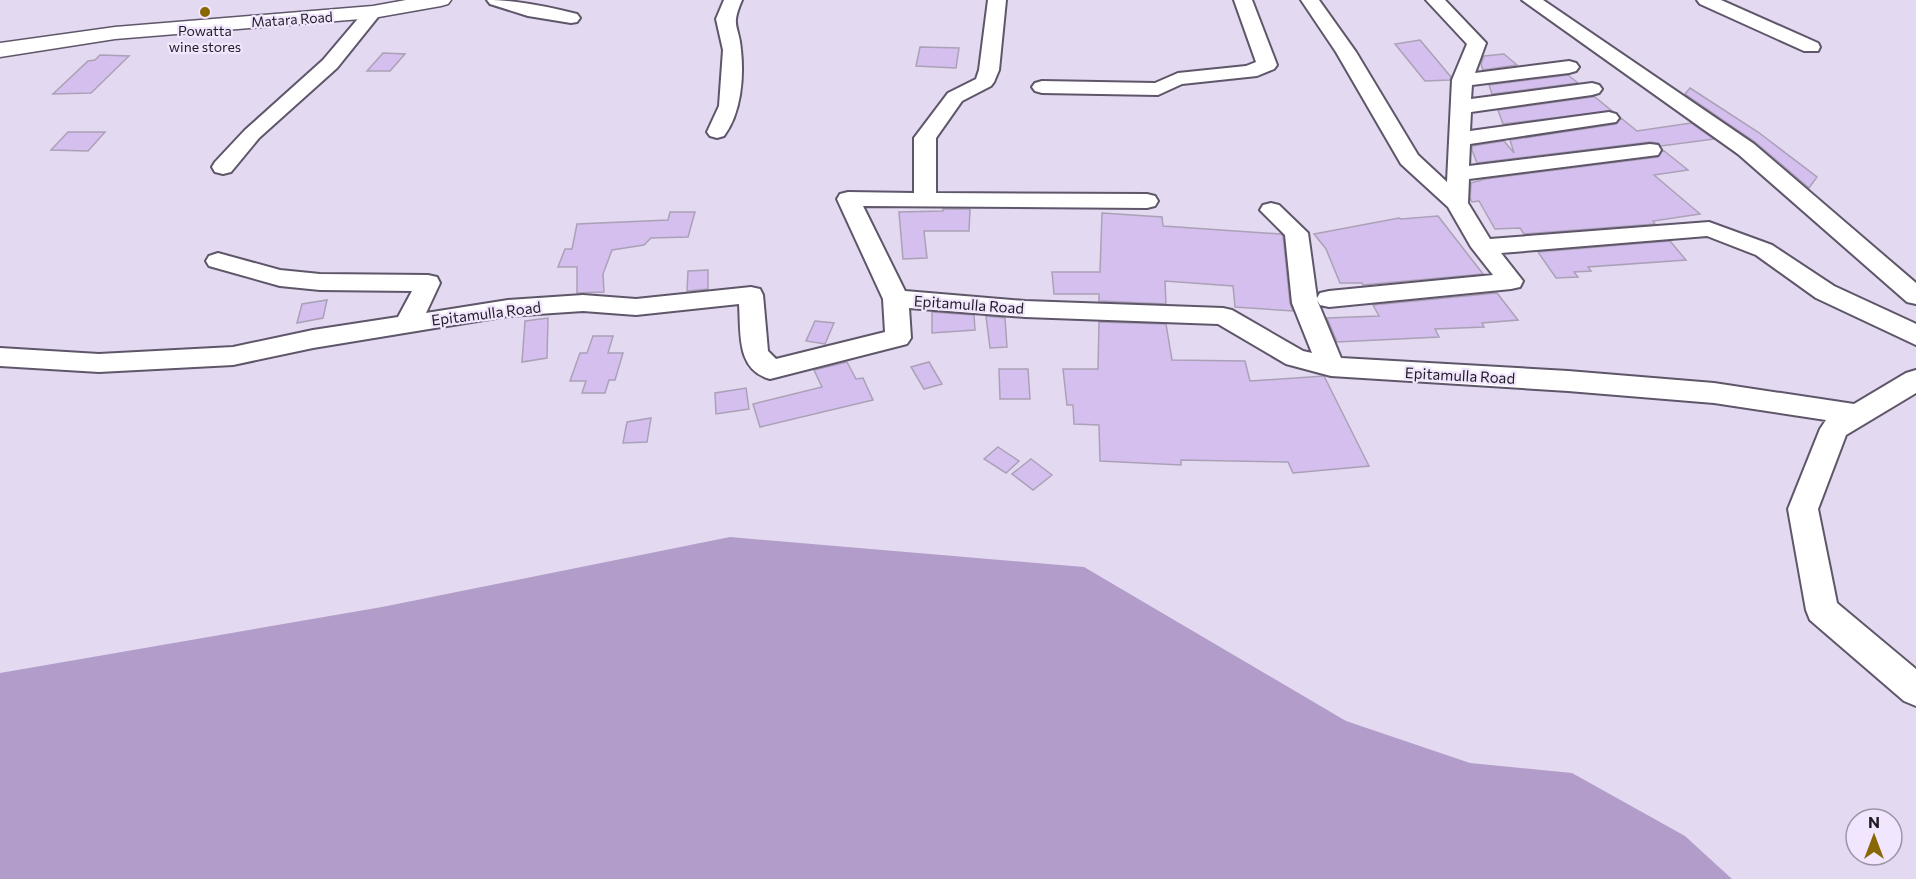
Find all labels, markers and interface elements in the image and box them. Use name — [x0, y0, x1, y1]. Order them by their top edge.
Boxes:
marker: Powatta wine stores — [198, 5, 212, 19]
street label: Matara Road — [251, 8, 333, 30]
place label: Powatta wine stores — [169, 22, 241, 55]
street label: Epitamulla Road — [913, 291, 1025, 317]
street label: Epitamulla Road — [430, 297, 542, 329]
street label: Epitamulla Road — [1404, 363, 1516, 387]
north arrow — [1844, 807, 1904, 867]
text: N — [1868, 812, 1880, 831]

